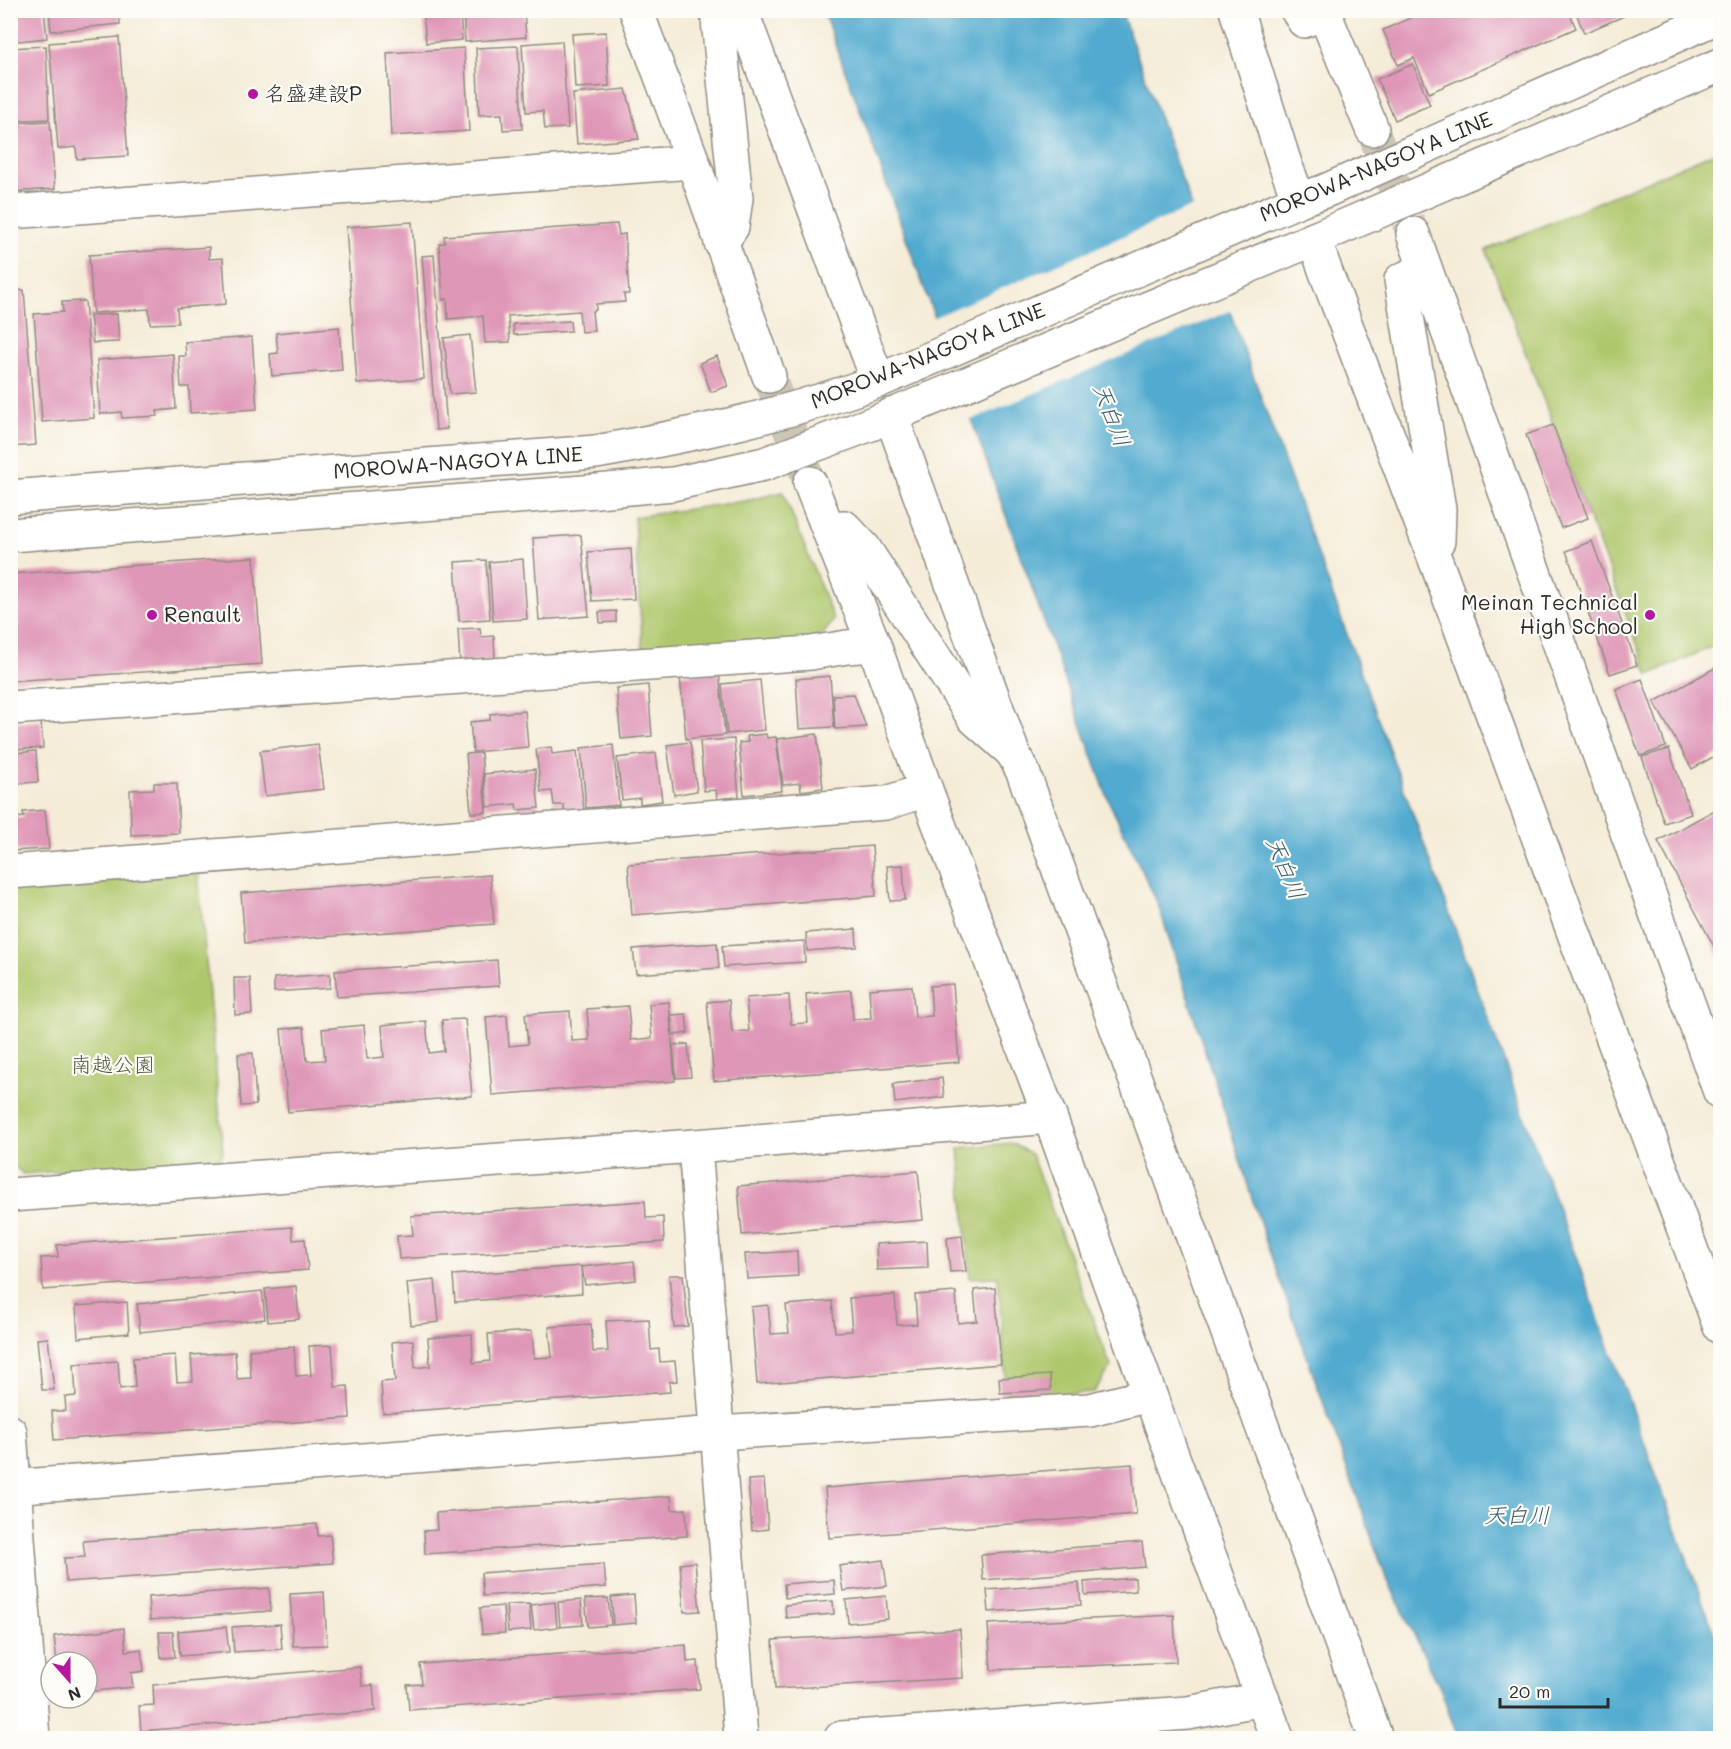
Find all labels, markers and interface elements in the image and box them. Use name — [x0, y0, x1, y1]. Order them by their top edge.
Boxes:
place label: 名盛建設P — [265, 79, 362, 106]
marker: 名盛建設P — [246, 87, 260, 101]
street label: MOROWA-NAGOYA LINE — [1255, 104, 1496, 227]
street label: MOROWA-NAGOYA LINE — [806, 295, 1049, 414]
water label: 天白川 — [1087, 379, 1138, 451]
street label: MOROWA-NAGOYA LINE — [332, 439, 584, 484]
place label: Meinan Technical High School — [1461, 588, 1638, 639]
place label: Renault — [164, 600, 241, 627]
marker: Renault — [145, 608, 159, 622]
marker: Meinan Technical High School — [1643, 608, 1657, 622]
water label: 天白川 — [1260, 832, 1313, 904]
park label: 南越公園 — [71, 1050, 155, 1077]
water label: 天白川 — [1484, 1500, 1550, 1529]
north arrow — [39, 1650, 99, 1710]
scale bar — [1500, 1671, 1608, 1709]
text: 20 m — [1509, 1679, 1550, 1703]
text: N — [65, 1682, 84, 1706]

